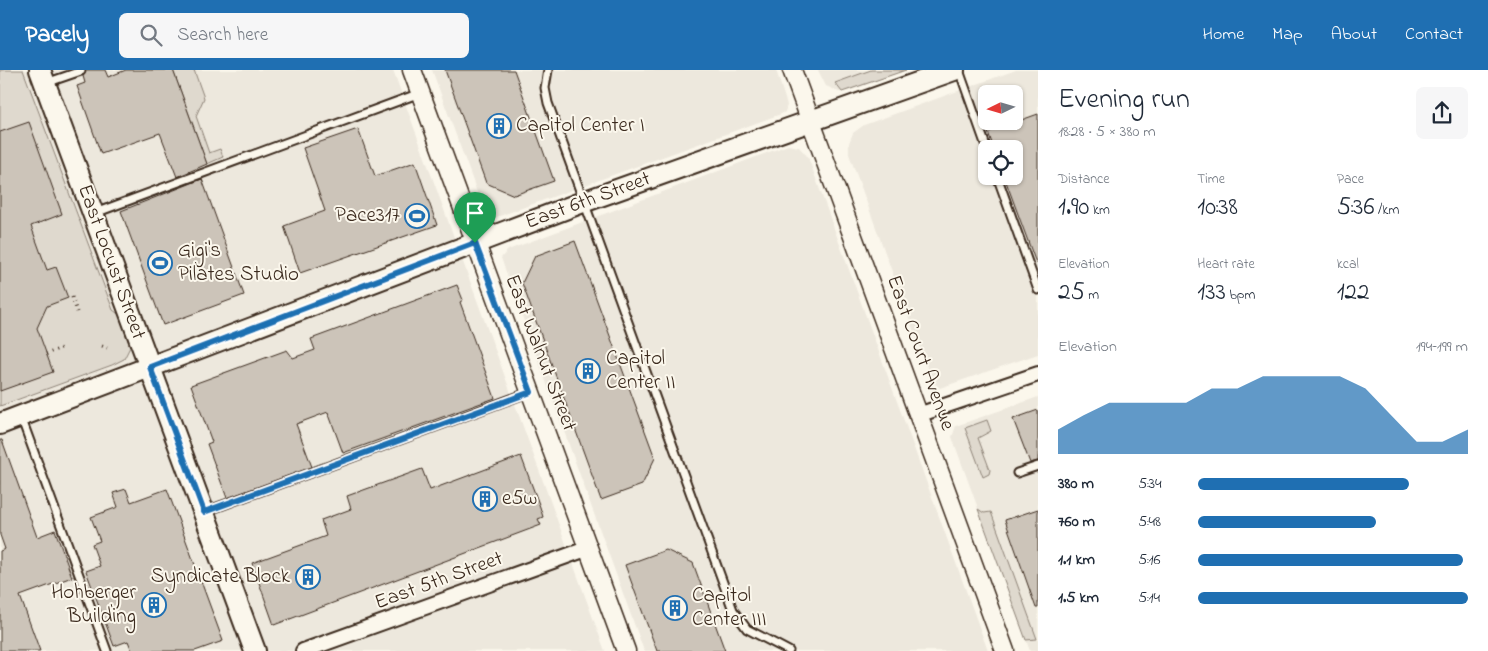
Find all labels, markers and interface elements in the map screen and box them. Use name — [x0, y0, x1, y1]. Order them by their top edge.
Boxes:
search box — [119, 13, 469, 58]
text: Pacely — [25, 18, 89, 53]
icon: search — [137, 21, 165, 49]
text: Search here — [177, 22, 268, 49]
text: Home — [1203, 22, 1244, 48]
text: Map — [1272, 22, 1303, 48]
text: About — [1331, 22, 1377, 48]
text: Contact — [1405, 22, 1463, 48]
text: Evening run — [1058, 80, 1190, 121]
north arrow — [978, 85, 1022, 130]
map controls — [978, 85, 1023, 185]
button: share — [1416, 87, 1468, 139]
place label: Capitol Center I — [516, 111, 645, 141]
building icon: Capitol Center I — [486, 113, 512, 139]
text: 18:28 · 5 × 380 m — [1058, 120, 1156, 144]
button: locate — [978, 140, 1023, 185]
street label: East 6th Street — [521, 164, 655, 238]
text: Distance — [1058, 169, 1110, 190]
text: Time — [1197, 169, 1225, 190]
text: Pace — [1337, 169, 1364, 190]
street label: East Locust Street — [69, 180, 153, 344]
text: 1.90 — [1058, 190, 1089, 226]
text: 10:38 — [1197, 190, 1238, 226]
text: 5:36 — [1337, 190, 1374, 226]
pin — [454, 192, 496, 243]
icon: arrive — [461, 199, 489, 227]
text: km — [1089, 200, 1110, 221]
text: /km — [1374, 200, 1399, 221]
place label: Pace317 — [335, 201, 400, 231]
sports icon: Pace317 — [404, 203, 430, 229]
place label: Gigi's Pilates Studio — [178, 236, 299, 290]
sports icon: Gigi's Pilates Studio — [147, 250, 173, 276]
text: Elevation — [1058, 254, 1109, 275]
text: Heart rate — [1197, 254, 1255, 275]
text: kcal — [1337, 254, 1359, 275]
street label: East Walnut Street — [496, 270, 584, 436]
street label: East Court Avenue — [878, 271, 962, 435]
text: 25 — [1058, 275, 1085, 311]
text: 133 — [1197, 275, 1226, 311]
text: 122 — [1337, 275, 1369, 311]
text: m — [1085, 285, 1099, 306]
text: bpm — [1226, 285, 1255, 306]
text: Elevation — [1058, 335, 1117, 359]
text: 194–199 m — [1416, 335, 1468, 359]
place label: Capitol Center II — [606, 344, 675, 398]
building icon: Capitol Center II — [575, 358, 601, 384]
text: 380 m — [1058, 472, 1094, 496]
text: 5:34 — [1138, 472, 1162, 496]
place label: e5w — [502, 484, 537, 514]
building icon: e5w — [472, 486, 498, 512]
text: 760 m — [1058, 510, 1095, 534]
text: 5:48 — [1138, 510, 1161, 534]
street label: East 5th Street — [371, 544, 507, 618]
text: 1.1 km — [1058, 548, 1095, 572]
text: 5:16 — [1138, 548, 1161, 572]
place label: Syndicate Block — [151, 562, 291, 594]
building icon: Syndicate Block — [295, 564, 321, 590]
place label: Hohberger Building — [51, 578, 136, 634]
place label: Capitol Center III — [692, 581, 766, 635]
text: 1.5 km — [1058, 586, 1099, 610]
text: 5:14 — [1138, 586, 1160, 610]
building icon: Hohberger Building — [141, 592, 167, 618]
building icon: Capitol Center III — [662, 595, 688, 621]

